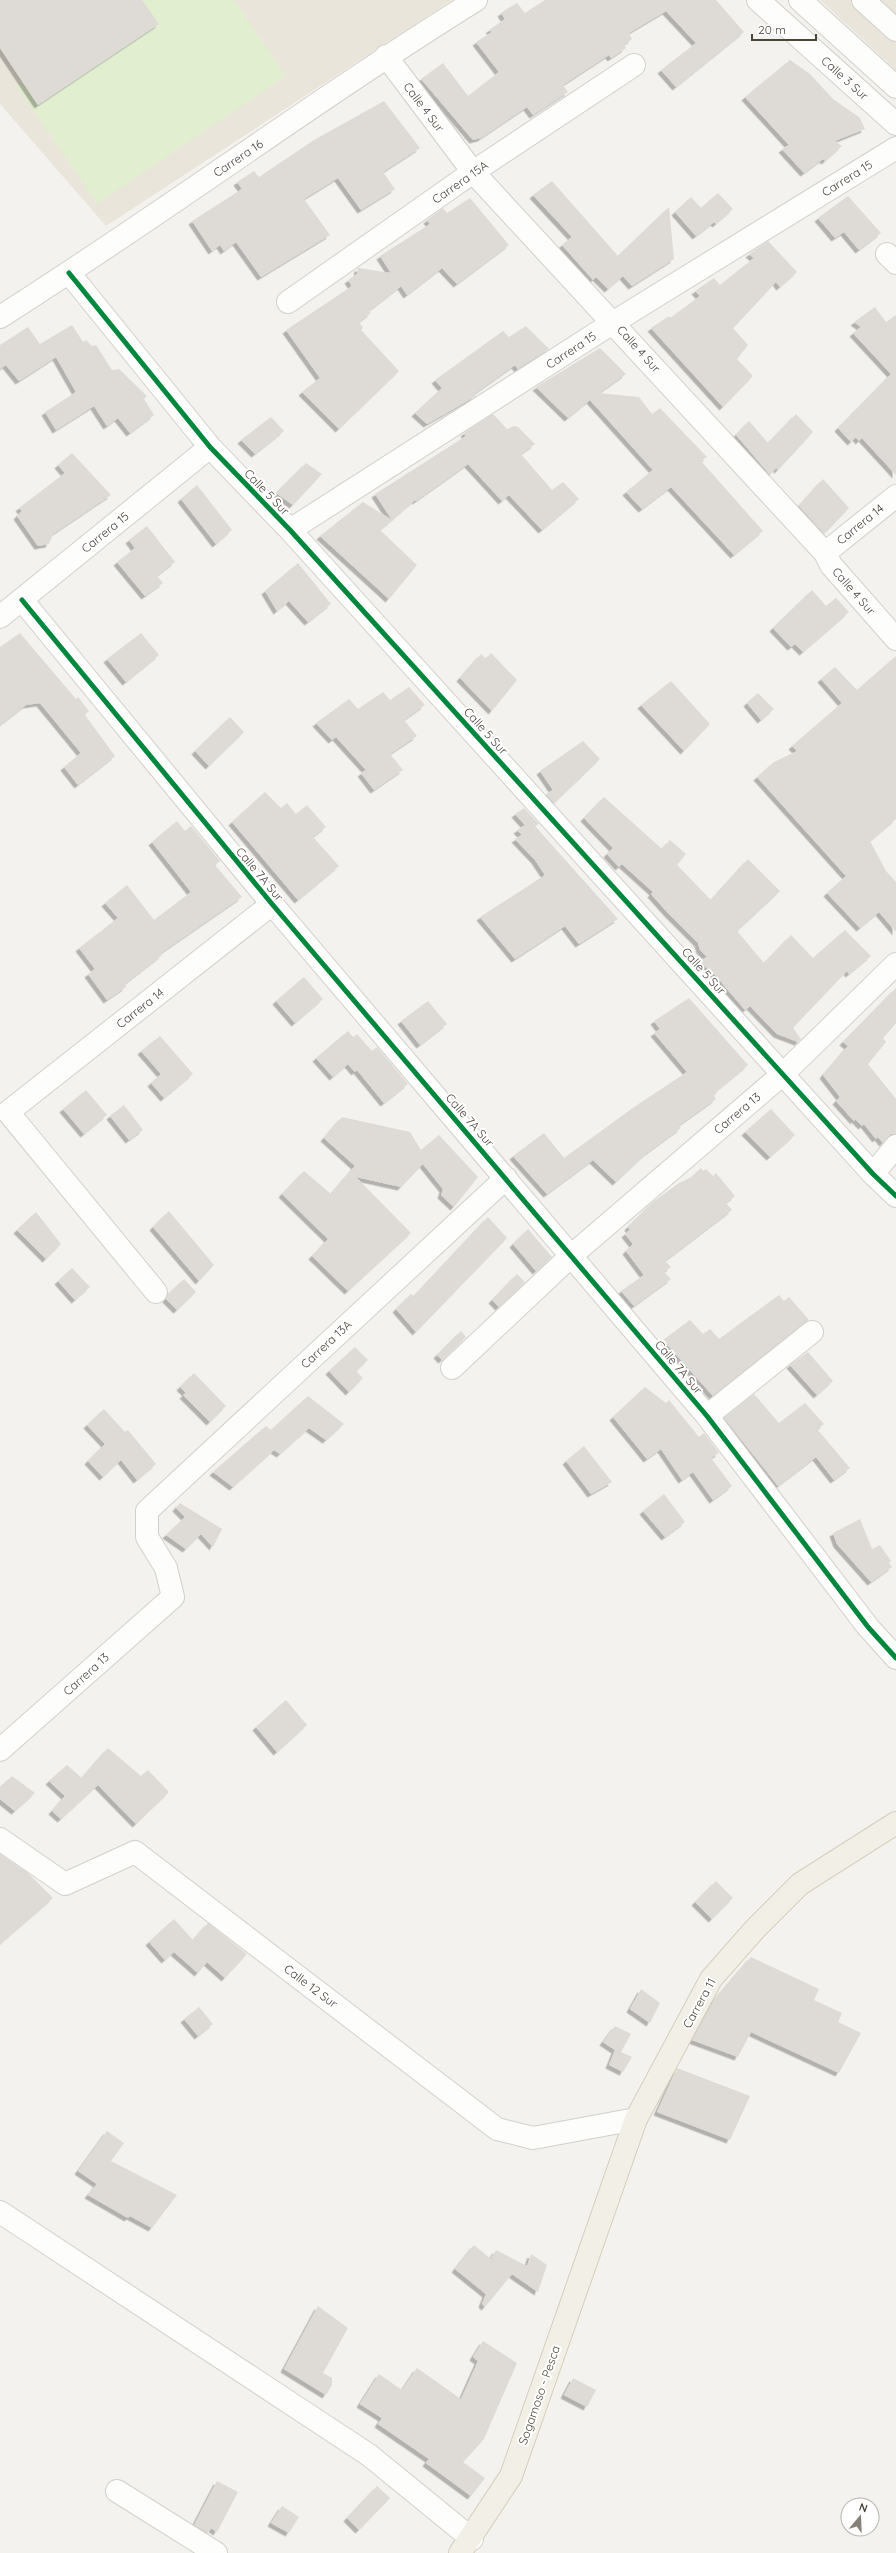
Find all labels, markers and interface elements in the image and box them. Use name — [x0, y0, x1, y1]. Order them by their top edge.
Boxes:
scale bar — [752, 16, 816, 42]
text: 20 m — [758, 22, 786, 37]
street label: Calle 3 Sur — [818, 53, 872, 103]
street label: Calle 4 Sur — [400, 79, 448, 135]
street label: Carrera 16 — [210, 136, 266, 180]
street label: Carrera 15A — [429, 157, 491, 207]
street label: Carrera 15 — [819, 157, 875, 199]
street label: Calle 4 Sur — [614, 322, 664, 376]
street label: Carrera 15 — [543, 328, 599, 372]
street label: Calle 5 Sur — [241, 466, 293, 519]
street label: Carrera 14 — [833, 500, 887, 548]
street label: Carrera 15 — [78, 508, 132, 556]
street label: Calle 4 Sur — [829, 564, 879, 618]
street label: Calle 5 Sur — [461, 704, 511, 758]
street label: Calle 7A Sur — [233, 844, 287, 904]
street label: Calle 5 Sur — [679, 944, 729, 998]
street label: Carrera 14 — [113, 985, 167, 1031]
street label: Carrera 13 — [710, 1089, 764, 1137]
street label: Calle 7A Sur — [443, 1090, 498, 1150]
street label: Carrera 13A — [297, 1316, 355, 1371]
street label: Calle 7A Sur — [652, 1337, 706, 1397]
street label: Carrera 13 — [60, 1649, 112, 1699]
street label: Calle 12 Sur — [281, 1961, 341, 2011]
street label: Carrera 11 — [679, 1975, 719, 2031]
street label: Sogamoso - Pesca — [515, 2343, 563, 2447]
north arrow — [840, 2497, 880, 2537]
text: N — [857, 2500, 869, 2515]

